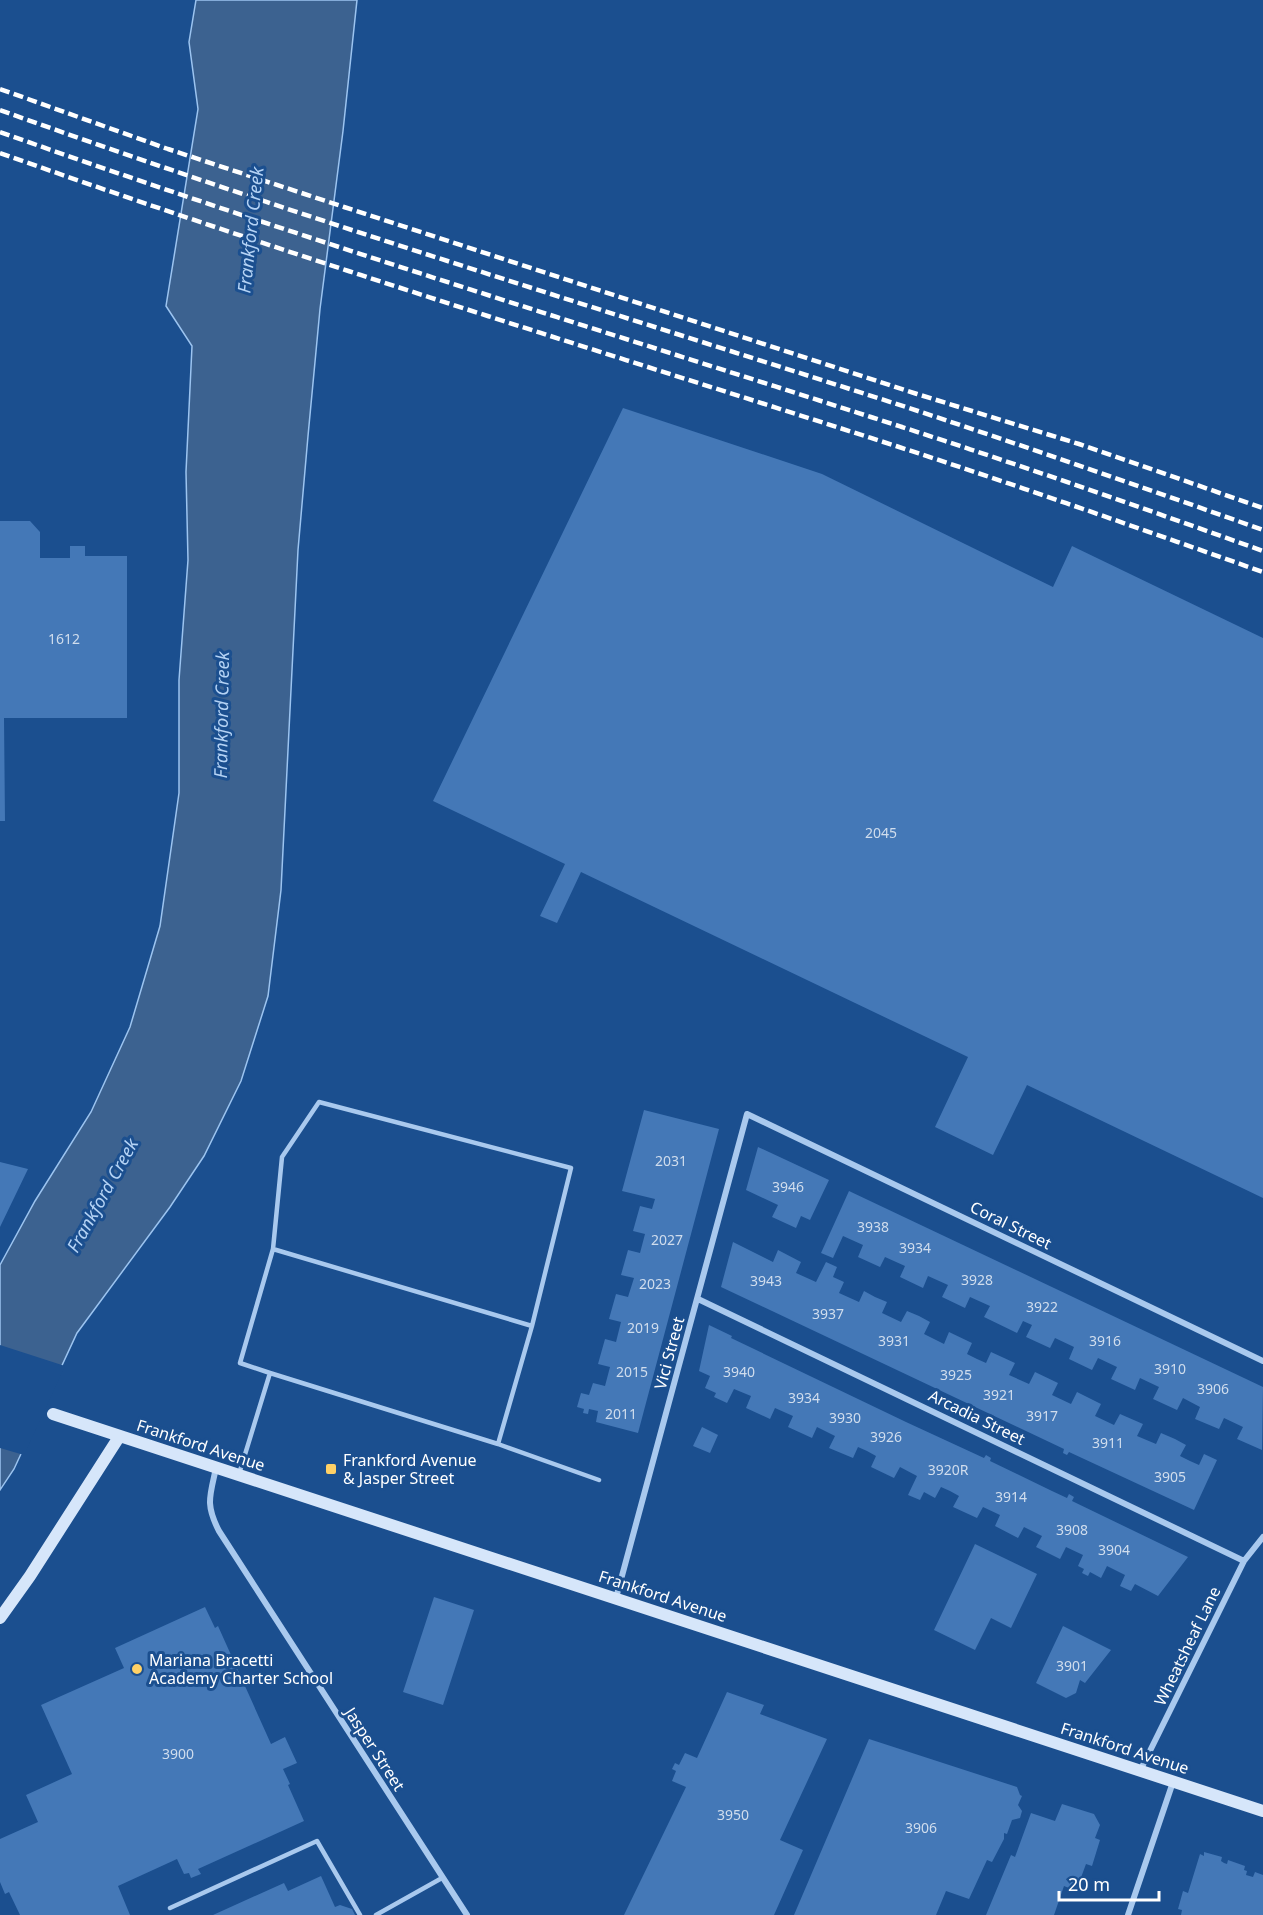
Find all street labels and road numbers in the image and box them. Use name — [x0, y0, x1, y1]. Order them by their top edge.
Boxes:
street label: Coral Street — [967, 1196, 1056, 1254]
street label: Vici Street — [649, 1314, 689, 1392]
street label: Arcadia Street — [925, 1384, 1029, 1450]
street label: Frankford Avenue — [134, 1414, 268, 1476]
street label: Frankford Avenue — [596, 1565, 730, 1627]
street label: Wheatsheaf Lane — [1149, 1583, 1225, 1709]
street label: Jasper Street — [339, 1701, 410, 1795]
street label: Frankford Avenue — [1058, 1717, 1192, 1779]

